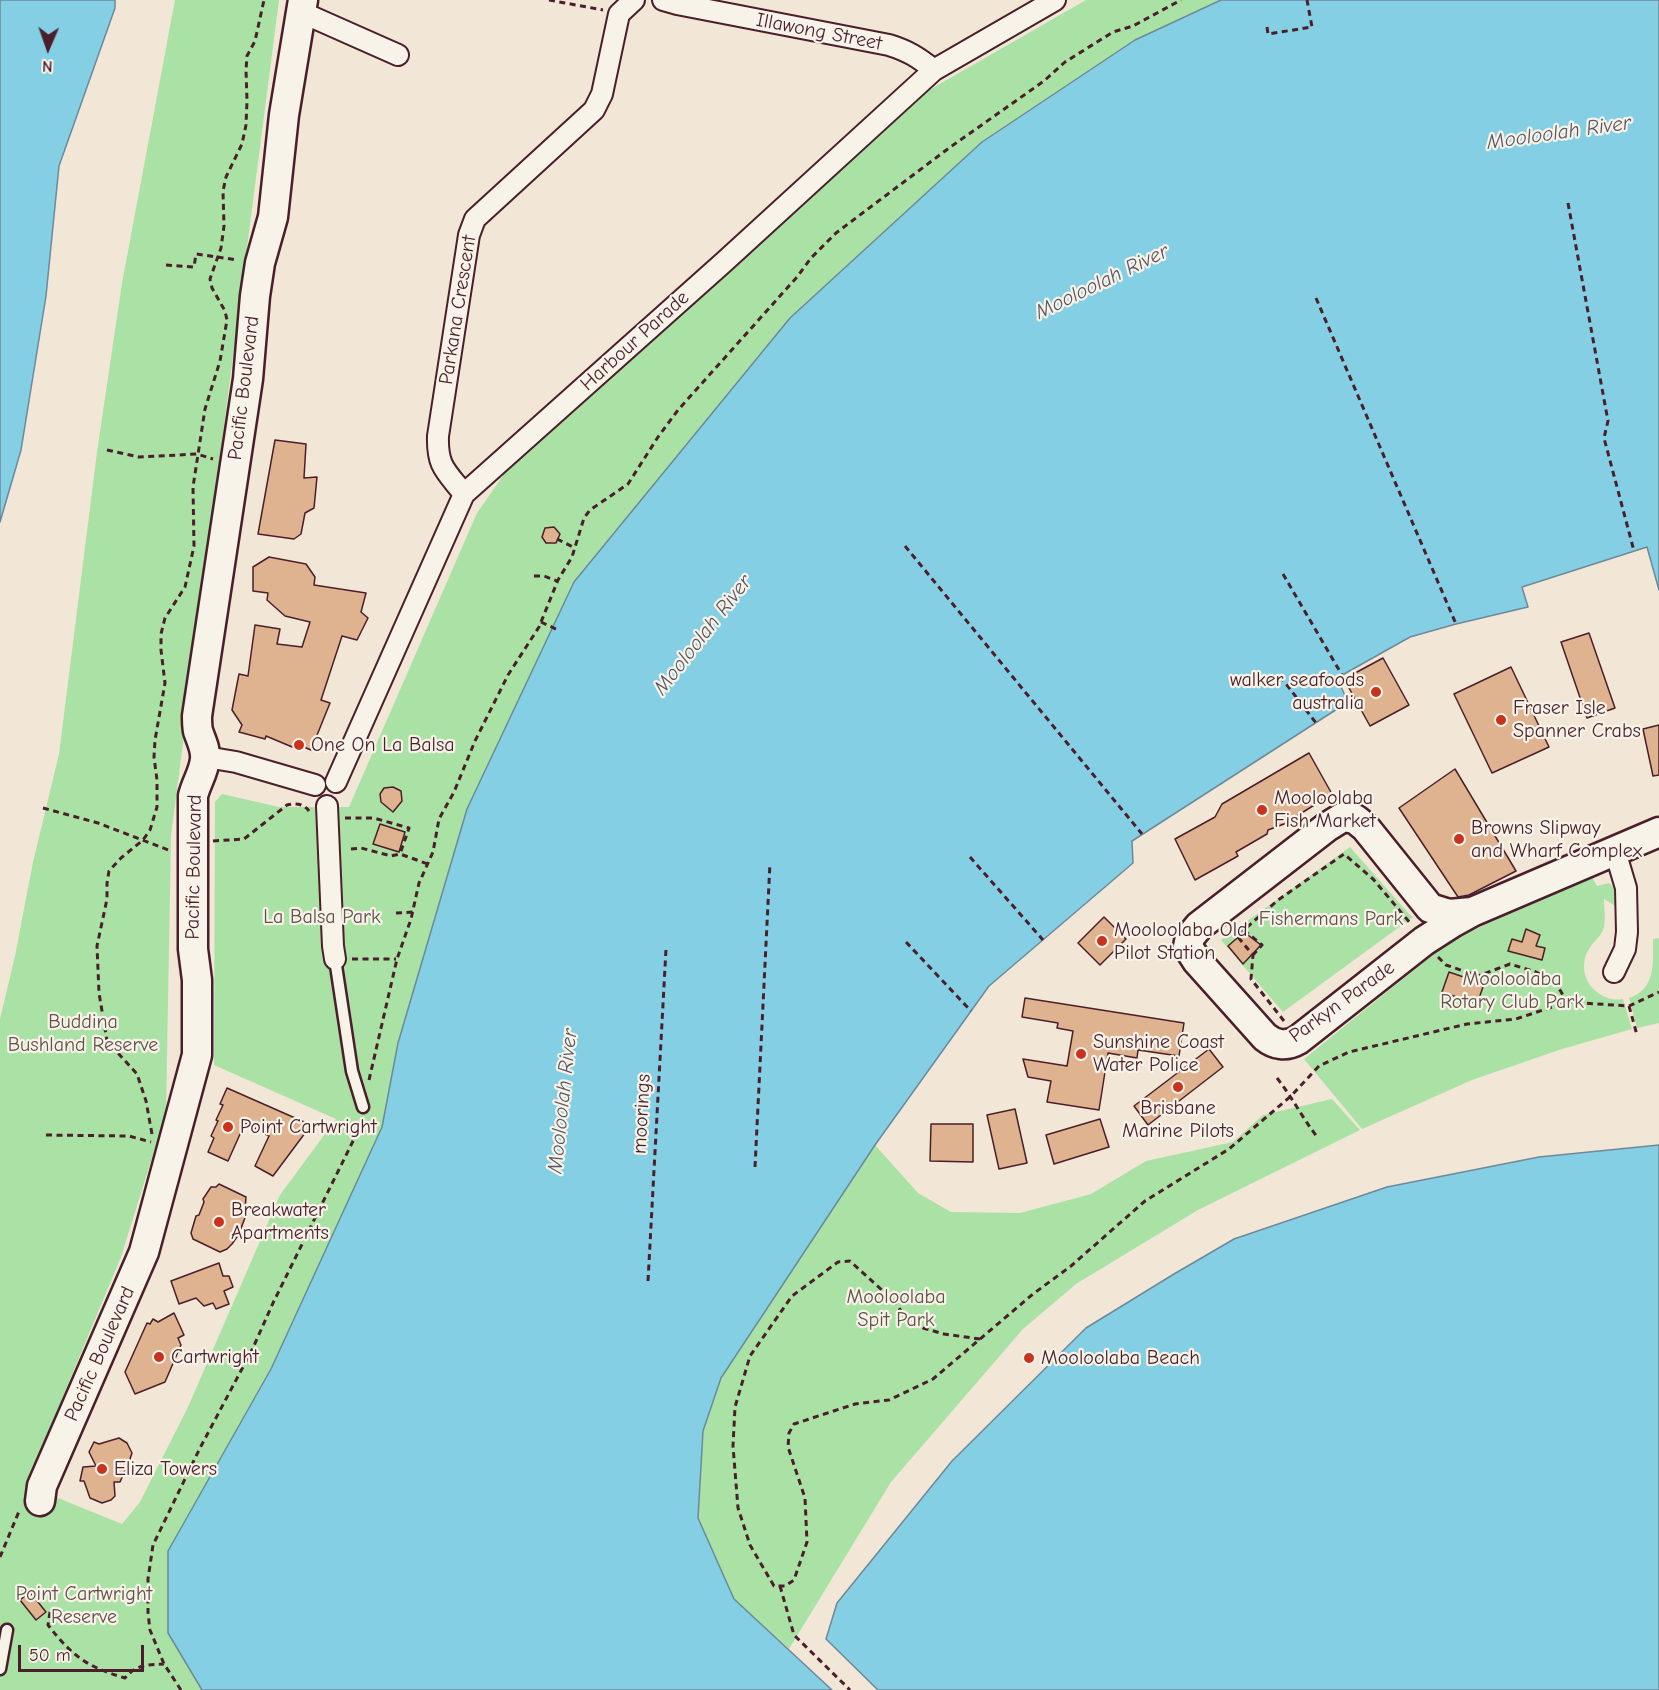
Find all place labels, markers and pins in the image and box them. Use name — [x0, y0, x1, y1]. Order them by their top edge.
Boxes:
place label: walker seafoods australia — [1230, 668, 1364, 715]
marker: walker seafoods australia — [1369, 685, 1383, 699]
place label: Fraser Isle Spanner Crabs — [1513, 696, 1641, 743]
marker: Fraser Isle Spanner Crabs — [1494, 713, 1508, 727]
place label: One On La Balsa — [311, 733, 455, 757]
marker: One On La Balsa — [292, 738, 306, 752]
place label: Mooloolaba Fish Market — [1274, 786, 1376, 833]
marker: Mooloolaba Fish Market — [1255, 803, 1269, 817]
place label: Browns Slipway and Wharf Complex — [1471, 816, 1642, 863]
marker: Browns Slipway and Wharf Complex — [1452, 832, 1466, 846]
place label: Mooloolaba Old Pilot Station — [1114, 918, 1248, 965]
marker: Mooloolaba Old Pilot Station — [1095, 934, 1109, 948]
place label: Sunshine Coast Water Police — [1093, 1030, 1224, 1077]
marker: Sunshine Coast Water Police — [1074, 1047, 1088, 1061]
marker: Brisbane Marine Pilots — [1171, 1080, 1185, 1094]
place label: Brisbane Marine Pilots — [1122, 1096, 1234, 1143]
place label: Point Cartwright — [240, 1115, 377, 1139]
marker: Point Cartwright — [221, 1120, 235, 1134]
place label: Breakwater Apartments — [231, 1198, 329, 1245]
marker: Breakwater Apartments — [212, 1215, 226, 1229]
place label: Cartwright — [171, 1345, 259, 1369]
place label: Mooloolaba Beach — [1041, 1346, 1200, 1370]
marker: Cartwright — [152, 1350, 166, 1364]
marker: Mooloolaba Beach — [1022, 1351, 1036, 1365]
place label: Eliza Towers — [114, 1457, 217, 1481]
marker: Eliza Towers — [95, 1462, 109, 1476]

